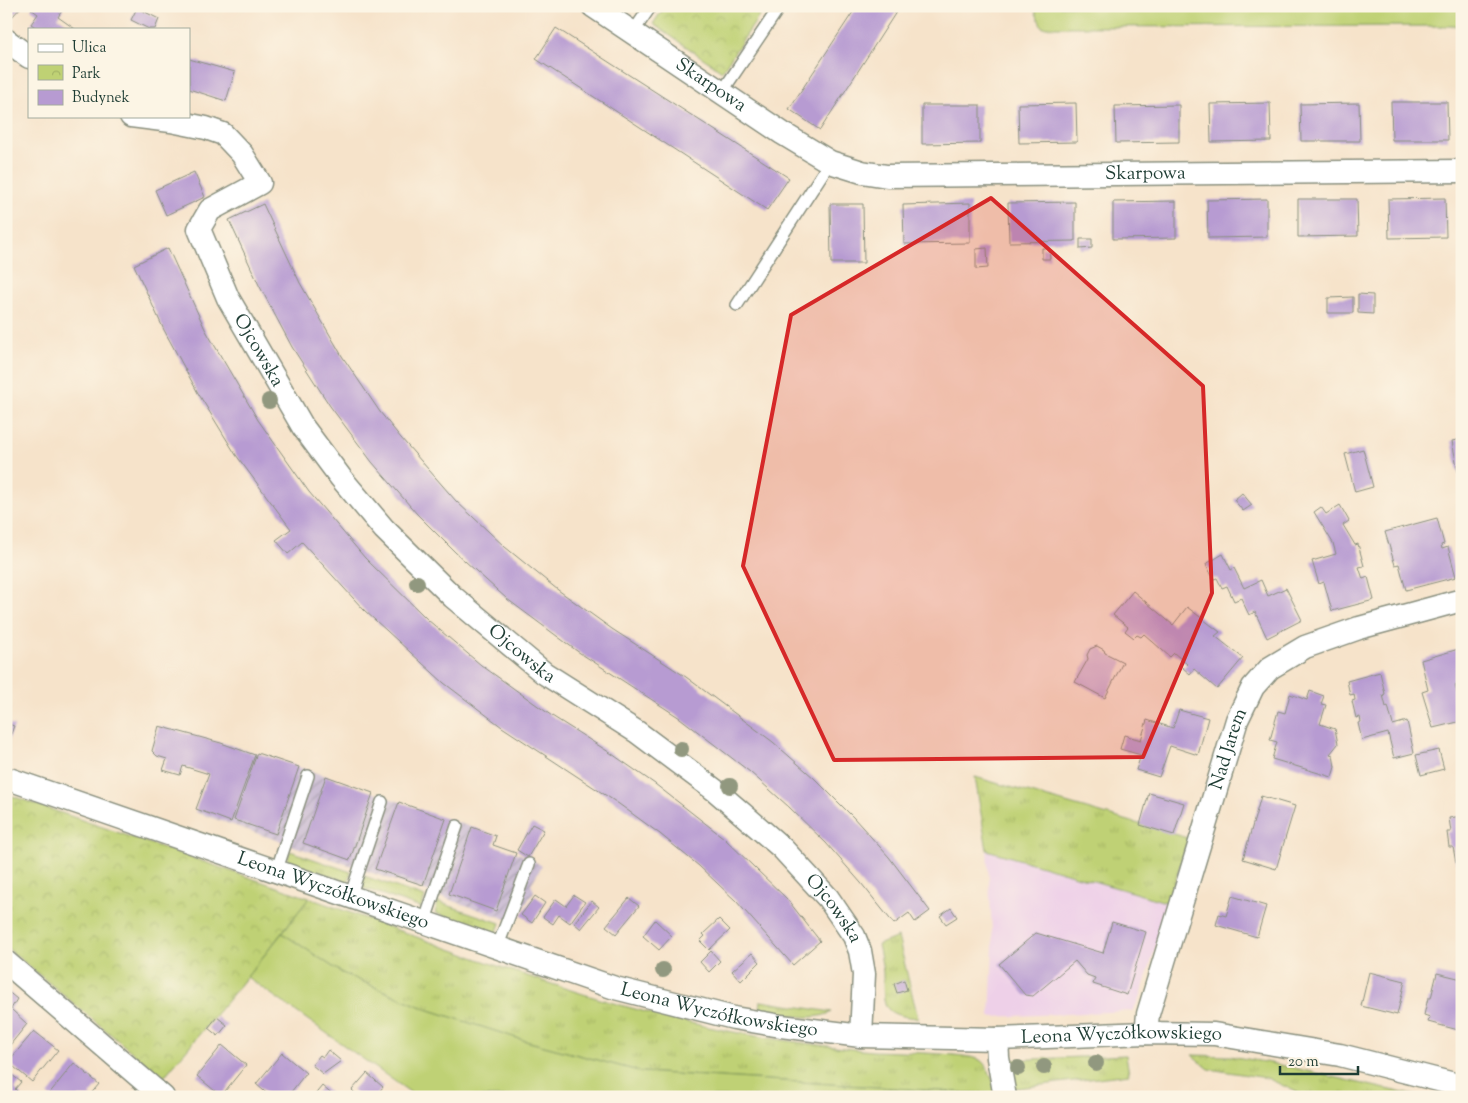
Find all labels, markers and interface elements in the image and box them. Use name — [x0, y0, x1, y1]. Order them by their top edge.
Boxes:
legend — [28, 28, 190, 118]
text: Ulica — [72, 38, 106, 59]
street label: Skarpowa — [670, 51, 752, 119]
text: Park — [72, 64, 101, 85]
text: Budynek — [72, 88, 130, 109]
street label: Skarpowa — [1105, 160, 1186, 188]
street label: Ojcowska — [226, 309, 291, 392]
street label: Ojcowska — [482, 618, 561, 690]
street label: Nad Jarem — [1203, 703, 1254, 793]
street label: Leona Wyczółkowskiego — [234, 845, 433, 936]
street label: Ojcowska — [799, 868, 869, 947]
street label: Leona Wyczółkowskiego — [618, 976, 819, 1044]
street label: Leona Wyczółkowskiego — [1021, 1019, 1224, 1052]
scale bar — [1280, 1043, 1358, 1075]
text: 20 m — [1288, 1052, 1319, 1073]

